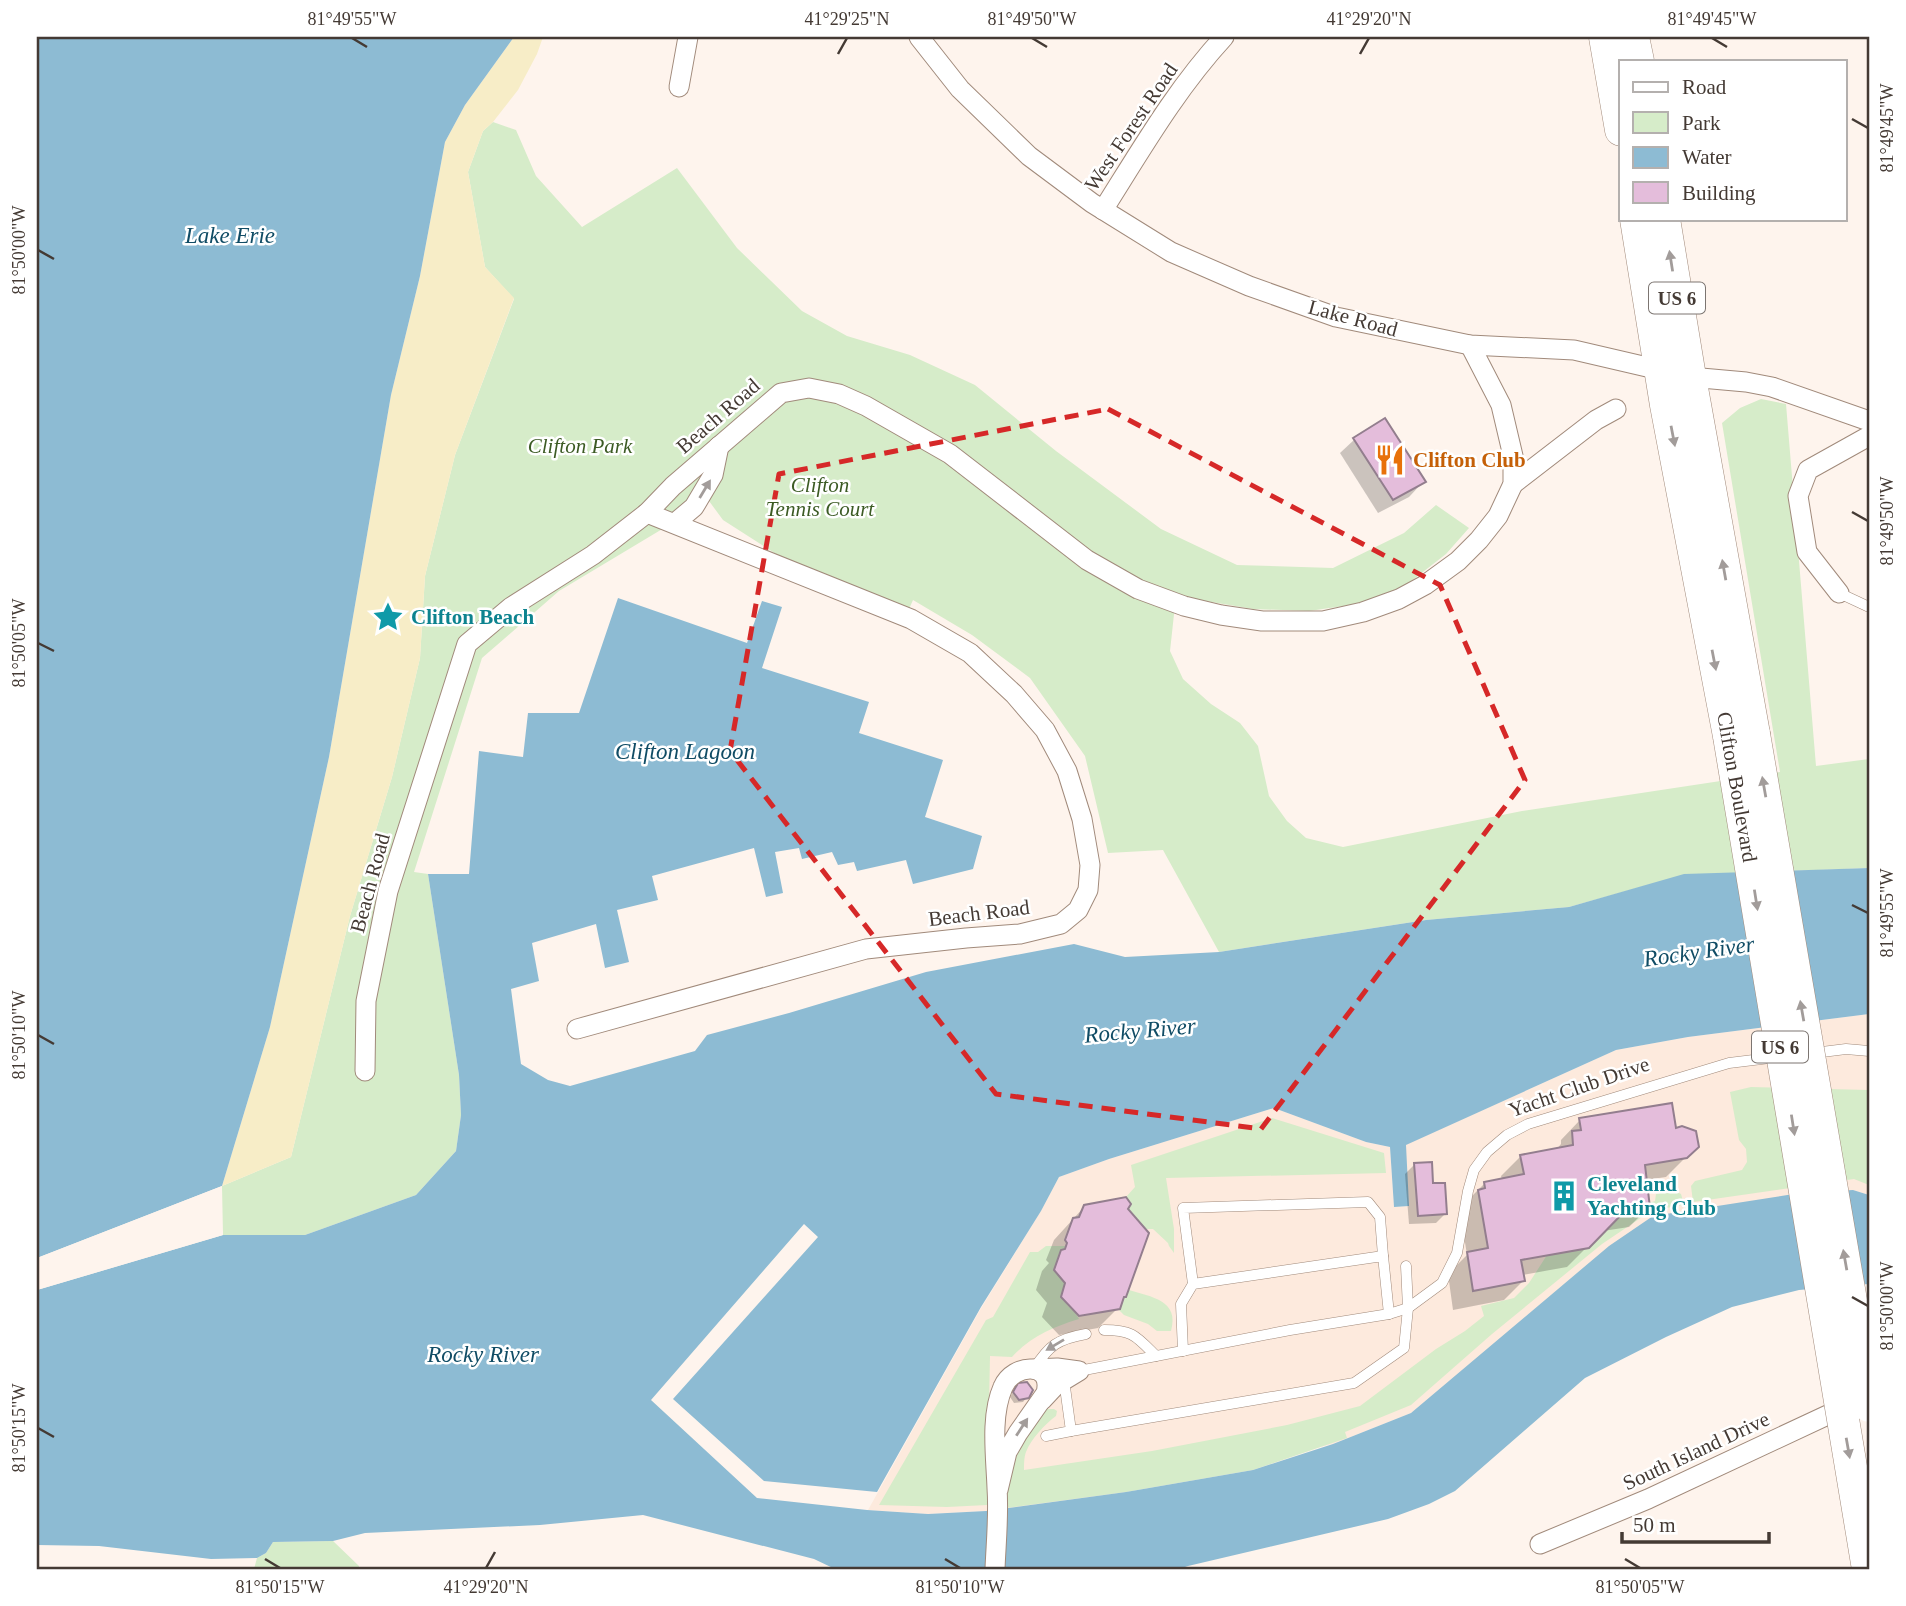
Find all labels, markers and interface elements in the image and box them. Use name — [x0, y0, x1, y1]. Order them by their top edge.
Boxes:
text: 81°49'55"W — [308, 9, 396, 29]
text: 41°29'25"N — [805, 9, 889, 29]
text: 81°49'50"W — [988, 9, 1076, 29]
text: 41°29'20"N — [1327, 9, 1411, 29]
text: 81°49'45"W — [1668, 9, 1756, 29]
street label: West Forest Road — [1079, 58, 1183, 195]
legend — [1619, 60, 1846, 220]
text: Road — [1682, 75, 1727, 99]
text: 81°49'45"W — [1877, 84, 1897, 172]
text: Park — [1682, 111, 1721, 135]
text: Water — [1682, 145, 1732, 169]
text: Building — [1682, 181, 1756, 205]
text: 81°50'00"W — [9, 206, 29, 294]
water label: Lake Erie — [184, 223, 275, 248]
one-way arrow — [1665, 250, 1676, 272]
road number: US 6 — [1649, 282, 1705, 314]
street label: Lake Road — [1306, 295, 1401, 342]
street label: Beach Road — [672, 373, 765, 459]
one-way arrow — [1667, 425, 1678, 447]
park label: Clifton Park — [528, 434, 633, 458]
restaurant icon: Clifton Club — [1373, 443, 1407, 477]
place label: Clifton Club — [1413, 448, 1526, 472]
park label: Clifton Tennis Court — [766, 473, 875, 521]
text: 81°49'50"W — [1877, 477, 1897, 565]
one-way arrow — [698, 479, 711, 498]
one-way arrow — [1718, 559, 1729, 581]
text: 81°50'05"W — [9, 599, 29, 687]
place icon: Clifton Beach — [371, 600, 405, 634]
place label: Clifton Beach — [411, 605, 534, 629]
one-way arrow — [1709, 649, 1720, 671]
street label: Clifton Boulevard — [1712, 710, 1762, 865]
water label: Clifton Lagoon — [615, 739, 755, 764]
one-way arrow — [1758, 776, 1769, 798]
street label: Beach Road — [345, 830, 395, 935]
text: 81°49'55"W — [1877, 869, 1897, 957]
one-way arrow — [1751, 890, 1762, 912]
street label: Beach Road — [927, 895, 1032, 931]
water label: Rocky River — [1641, 931, 1757, 972]
text: 81°50'10"W — [9, 991, 29, 1079]
one-way arrow — [1796, 1000, 1807, 1022]
water label: Rocky River — [1082, 1013, 1198, 1048]
road number: US 6 — [1752, 1032, 1808, 1063]
street label: Yacht Club Drive — [1506, 1052, 1652, 1122]
one-way arrow — [1788, 1114, 1799, 1136]
place label: Cleveland Yachting Club — [1587, 1172, 1716, 1220]
building icon: Cleveland Yachting Club — [1547, 1179, 1581, 1213]
one-way arrow — [1839, 1249, 1850, 1271]
text: 81°50'00"W — [1877, 1262, 1897, 1350]
one-way arrow — [1046, 1339, 1065, 1351]
water label: Rocky River — [426, 1342, 540, 1367]
text: 81°50'15"W — [9, 1384, 29, 1472]
street label: South Island Drive — [1619, 1407, 1773, 1495]
one-way arrow — [1015, 1418, 1029, 1436]
one-way arrow — [1842, 1437, 1853, 1459]
scale bar — [1622, 1501, 1770, 1545]
text: 50 m — [1633, 1513, 1676, 1537]
text: 81°50'15"W — [236, 1577, 324, 1597]
text: 41°29'20"N — [444, 1577, 528, 1597]
text: 81°50'10"W — [916, 1577, 1004, 1597]
text: 81°50'05"W — [1596, 1577, 1684, 1597]

